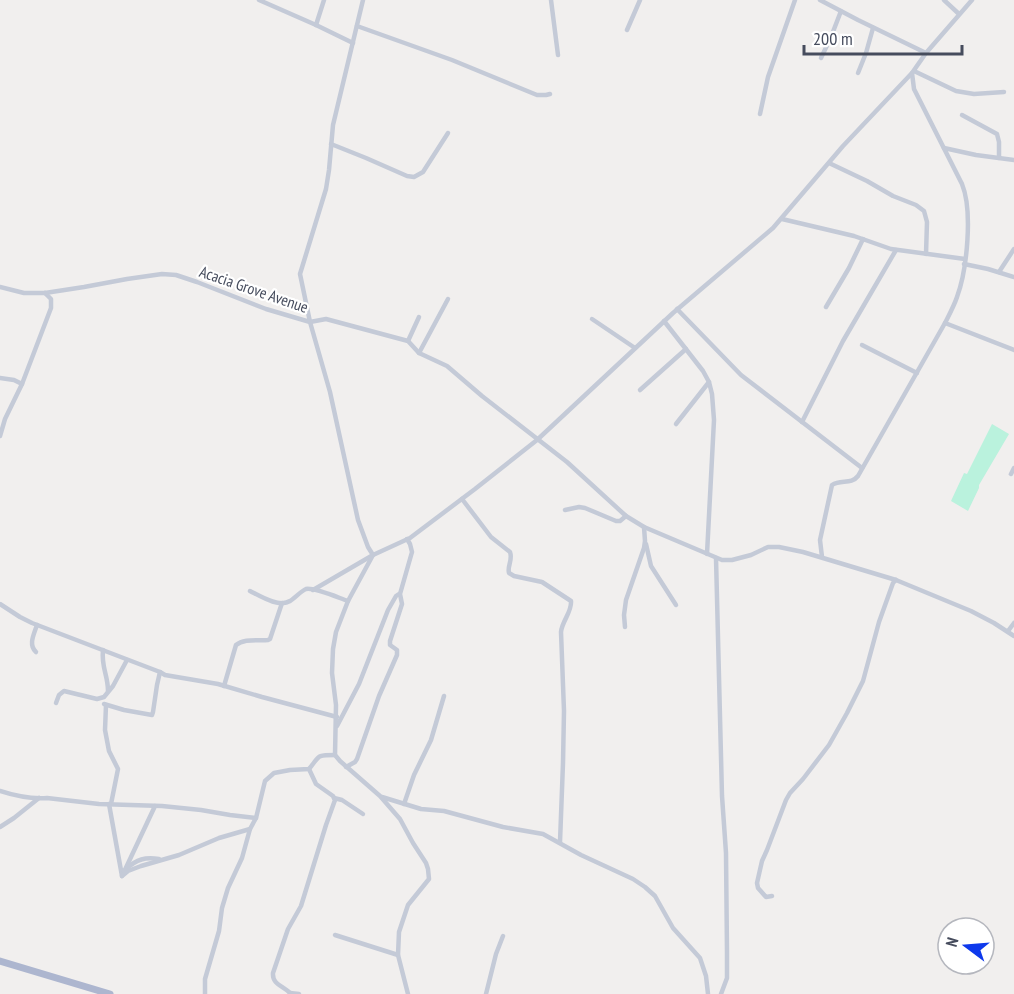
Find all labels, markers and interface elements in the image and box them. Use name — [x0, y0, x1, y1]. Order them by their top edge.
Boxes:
scale bar — [804, 18, 962, 56]
text: 200 m — [813, 27, 853, 50]
street label: Acacia Grove Avenue — [197, 261, 311, 317]
north arrow — [936, 916, 996, 976]
text: N — [941, 935, 962, 949]

